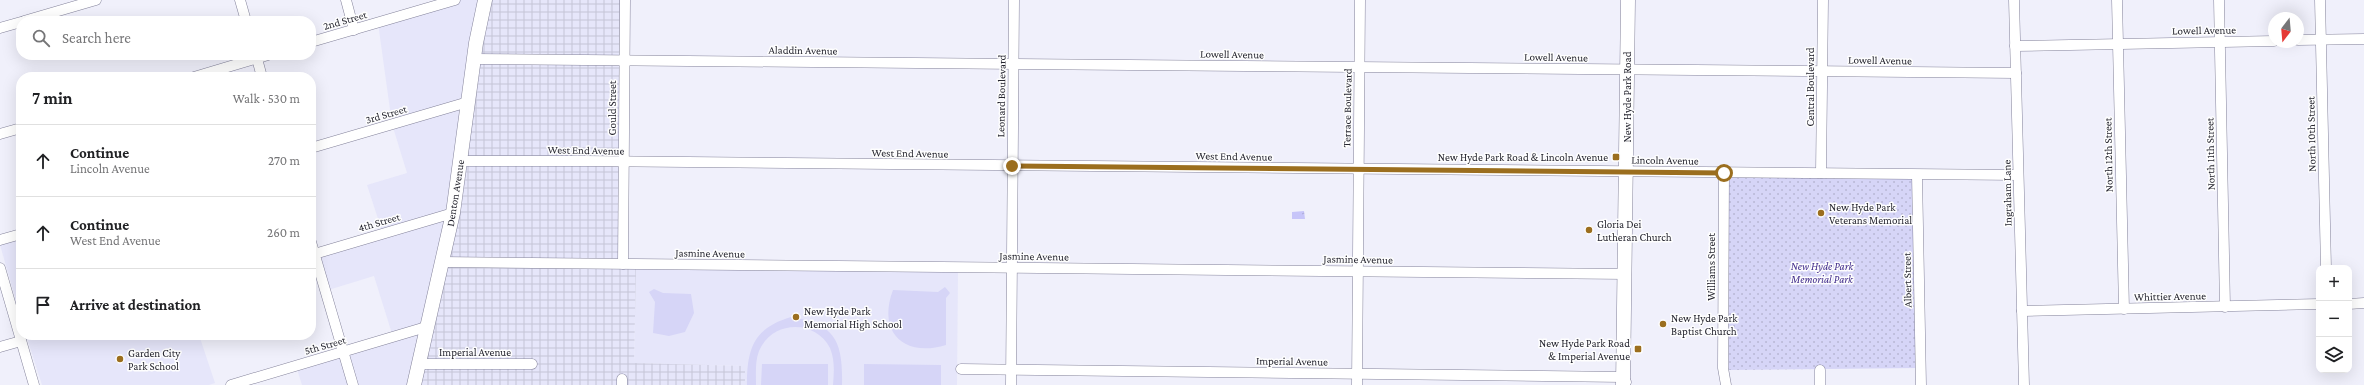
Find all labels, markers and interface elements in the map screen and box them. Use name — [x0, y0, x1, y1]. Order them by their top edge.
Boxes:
street label: 2nd Street — [322, 8, 369, 32]
north arrow — [2268, 12, 2304, 48]
search box — [16, 16, 316, 60]
street label: Lowell Avenue — [2172, 23, 2236, 37]
icon: search — [30, 27, 52, 49]
text: Search here — [62, 30, 131, 46]
street label: Aladdin Avenue — [768, 43, 838, 57]
street label: Lowell Avenue — [1200, 47, 1264, 61]
street label: Central Boulevard — [1804, 47, 1816, 127]
street label: Lowell Avenue — [1524, 50, 1588, 64]
street label: New Hyde Park Road — [1621, 51, 1634, 142]
street label: Lowell Avenue — [1848, 53, 1912, 67]
street label: Leonard Boulevard — [994, 54, 1008, 138]
street label: Terrace Boulevard — [1340, 68, 1354, 148]
street label: Gould Street — [606, 80, 618, 135]
text: 7 min — [32, 89, 73, 108]
text: Walk · 530 m — [233, 91, 300, 106]
street label: North 10th Street — [2304, 96, 2318, 172]
street label: 3rd Street — [364, 102, 408, 126]
street label: North 12th Street — [2101, 117, 2115, 192]
street label: North 11th Street — [2203, 117, 2217, 191]
street label: West End Avenue — [548, 143, 625, 157]
text: Continue — [70, 145, 129, 161]
street label: West End Avenue — [872, 146, 949, 160]
street label: West End Avenue — [1196, 149, 1273, 163]
icon: ahead — [32, 150, 54, 172]
place label: New Hyde Park Road & Lincoln Avenue — [1438, 151, 1608, 164]
marker: New Hyde Park Road & Lincoln Avenue — [1611, 152, 1621, 162]
text: 270 m — [268, 153, 300, 168]
street label: Lincoln Avenue — [1631, 153, 1699, 167]
route end — [1003, 157, 1021, 175]
street label: Denton Avenue — [444, 159, 466, 227]
street label: Ingraham Lane — [2000, 159, 2015, 226]
text: Lincoln Avenue — [70, 161, 150, 176]
route start — [1715, 164, 1733, 182]
place label: New Hyde Park Veterans Memorial — [1829, 201, 1912, 226]
marker: New Hyde Park Veterans Memorial — [1816, 208, 1826, 218]
street label: 4th Street — [357, 210, 402, 234]
text: Continue — [70, 217, 129, 233]
place label: Gloria Dei Lutheran Church — [1597, 218, 1672, 243]
icon: ahead — [32, 222, 54, 244]
text: 260 m — [267, 225, 300, 240]
marker: Gloria Dei Lutheran Church — [1584, 225, 1594, 235]
text: West End Avenue — [70, 233, 161, 248]
street label: Williams Street — [1705, 233, 1717, 301]
street label: Jasmine Avenue — [674, 246, 745, 261]
street label: Jasmine Avenue — [998, 249, 1069, 264]
street label: Jasmine Avenue — [1322, 252, 1393, 267]
street label: Albert Street — [1901, 252, 1913, 308]
park label: New Hyde Park Memorial Park — [1790, 260, 1855, 285]
map controls — [2316, 265, 2352, 373]
button: + — [2316, 265, 2352, 301]
street label: Whittier Avenue — [2134, 289, 2206, 303]
icon: arrive — [32, 294, 54, 316]
text: Arrive at destination — [70, 297, 201, 313]
button: − — [2316, 301, 2352, 337]
place label: New Hyde Park Memorial High School — [804, 305, 902, 331]
marker: New Hyde Park Memorial High School — [791, 312, 801, 322]
place label: New Hyde Park Baptist Church — [1671, 312, 1738, 338]
marker: New Hyde Park Baptist Church — [1658, 319, 1668, 329]
street label: 5th Street — [303, 333, 347, 357]
place label: New Hyde Park Road & Imperial Avenue — [1539, 337, 1630, 363]
button: layers — [2316, 337, 2352, 373]
marker: New Hyde Park Road & Imperial Avenue — [1633, 344, 1643, 354]
street label: Imperial Avenue — [439, 346, 511, 359]
place label: Garden City Park School — [128, 347, 181, 372]
marker: Garden City Park School — [115, 354, 125, 364]
street label: Imperial Avenue — [1256, 354, 1328, 369]

